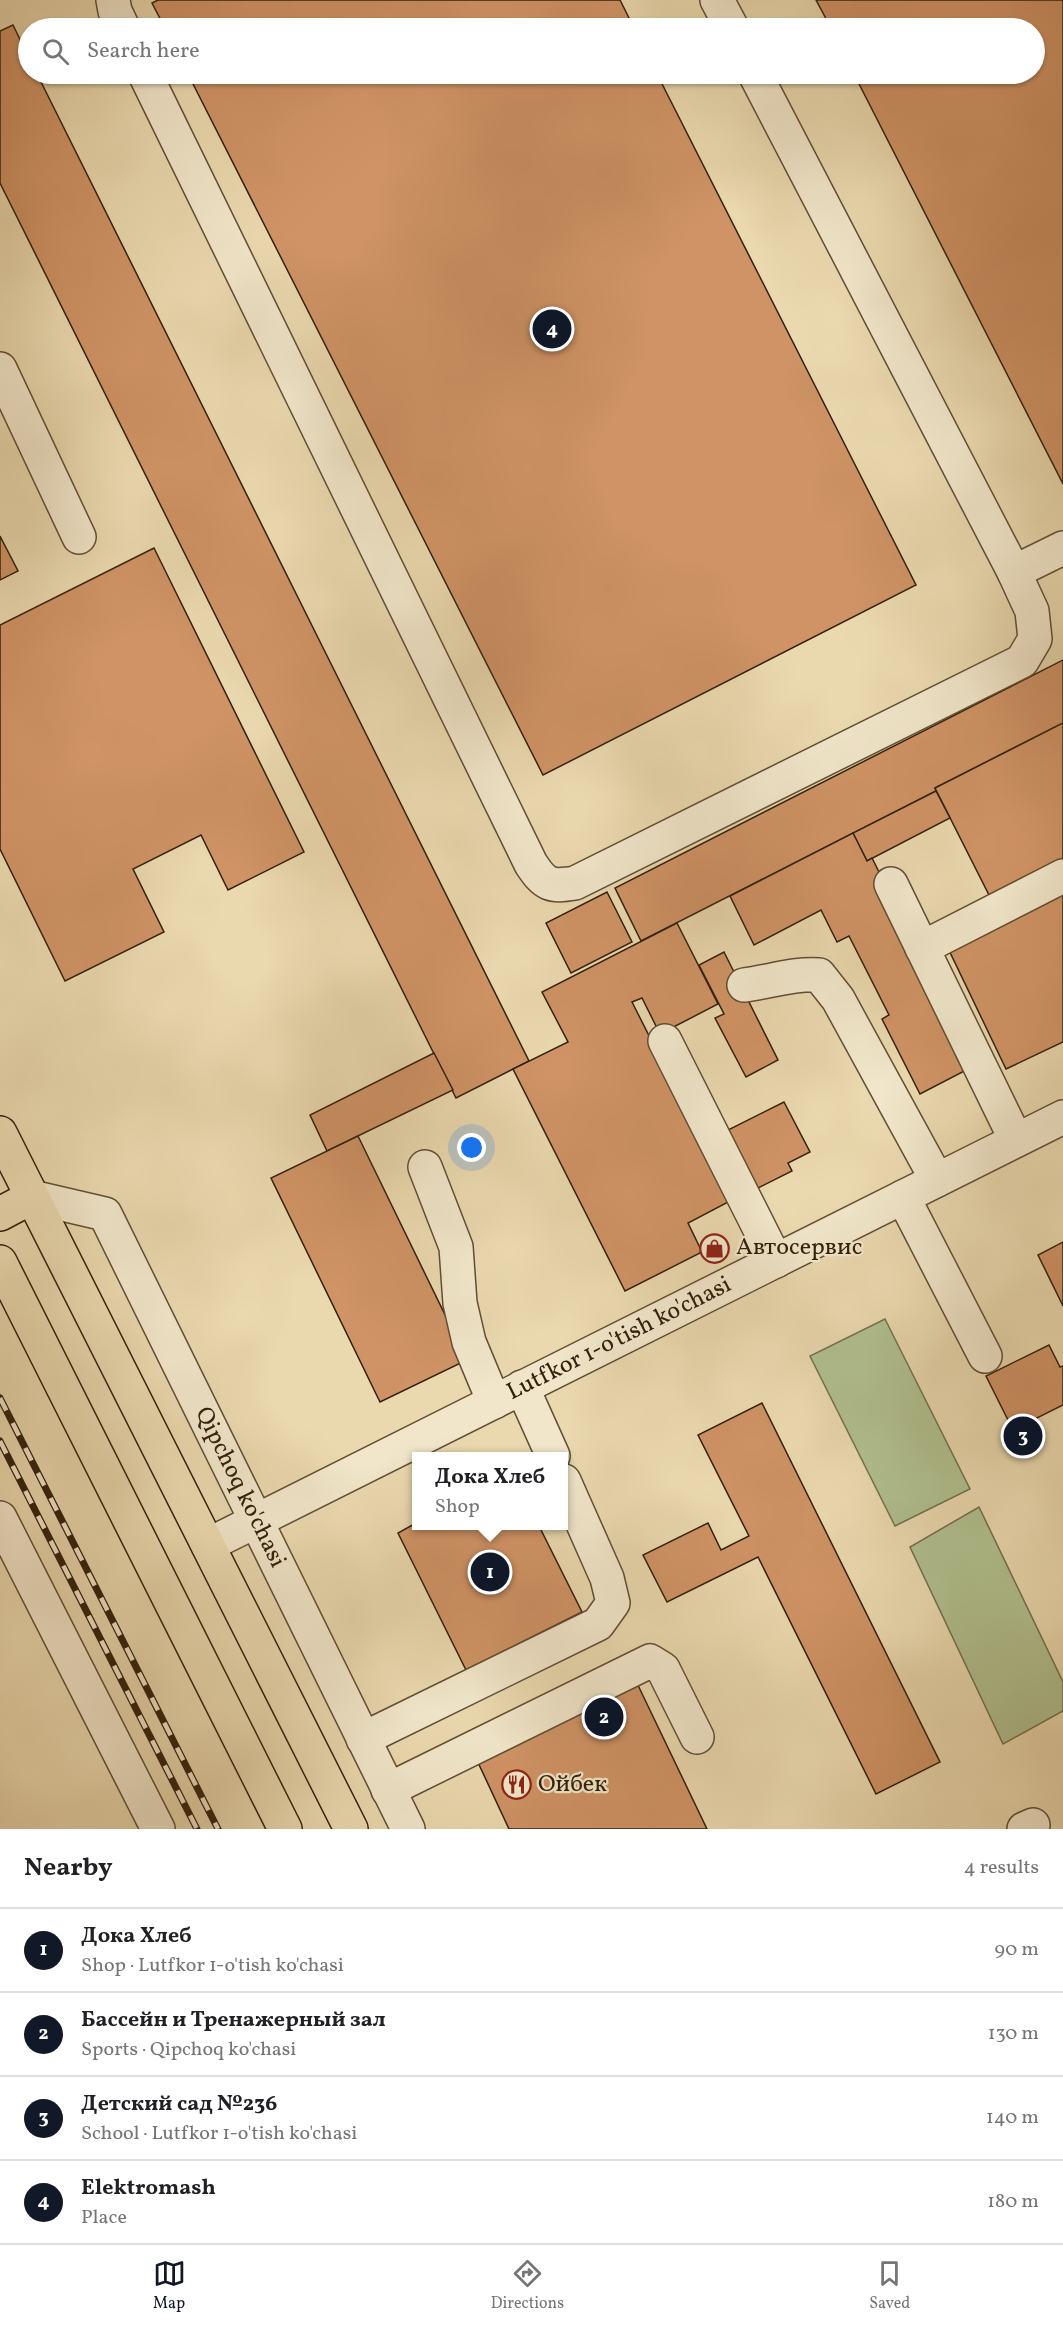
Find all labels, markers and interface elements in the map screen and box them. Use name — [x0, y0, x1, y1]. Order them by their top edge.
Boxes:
search box — [18, 18, 1045, 84]
icon: search — [39, 35, 72, 68]
text: Search here — [87, 36, 200, 67]
pin: 4 — [532, 306, 572, 352]
your location — [457, 1133, 486, 1162]
place label: Автосервис — [736, 1231, 862, 1265]
shop icon: Автосервис — [699, 1232, 731, 1264]
street label: Lutfkor 1-o'tish ko'chasi — [501, 1269, 738, 1410]
street label: Qipchoq ko'chasi — [186, 1401, 294, 1574]
pin: 3 — [1004, 1414, 1042, 1458]
popup — [412, 1452, 568, 1530]
text: Дока Хлеб — [435, 1462, 545, 1493]
text: Shop — [435, 1493, 480, 1521]
pin: 1 — [470, 1550, 510, 1594]
pin: 2 — [584, 1694, 624, 1740]
place label: Ойбек — [538, 1768, 607, 1802]
restaurant icon: Ойбек — [501, 1769, 533, 1801]
text: Nearby — [24, 1850, 113, 1886]
text: 4 results — [964, 1854, 1039, 1882]
text: Дока Хлеб — [81, 1921, 192, 1952]
text: 1 — [39, 1936, 48, 1964]
text: 90 m — [995, 1936, 1039, 1964]
text: Shop · Lutfkor 1-o'tish ko'chasi — [81, 1952, 344, 1980]
text: Бассейн и Тренажерный зал — [81, 2005, 386, 2036]
text: 2 — [38, 2020, 49, 2048]
text: 130 m — [988, 2020, 1039, 2048]
text: Sports · Qipchoq ko'chasi — [81, 2036, 296, 2064]
text: Детский сад №236 — [81, 2089, 277, 2120]
text: 3 — [38, 2104, 49, 2132]
text: 140 m — [986, 2104, 1039, 2132]
text: School · Lutfkor 1-o'tish ko'chasi — [81, 2120, 357, 2148]
text: Elektromash — [81, 2173, 216, 2204]
text: 4 — [37, 2188, 50, 2216]
text: 180 m — [987, 2188, 1039, 2216]
text: Place — [81, 2204, 127, 2232]
tab: Map — [153, 2257, 186, 2315]
tab: Directions — [491, 2257, 564, 2315]
tab: Saved — [869, 2257, 910, 2315]

